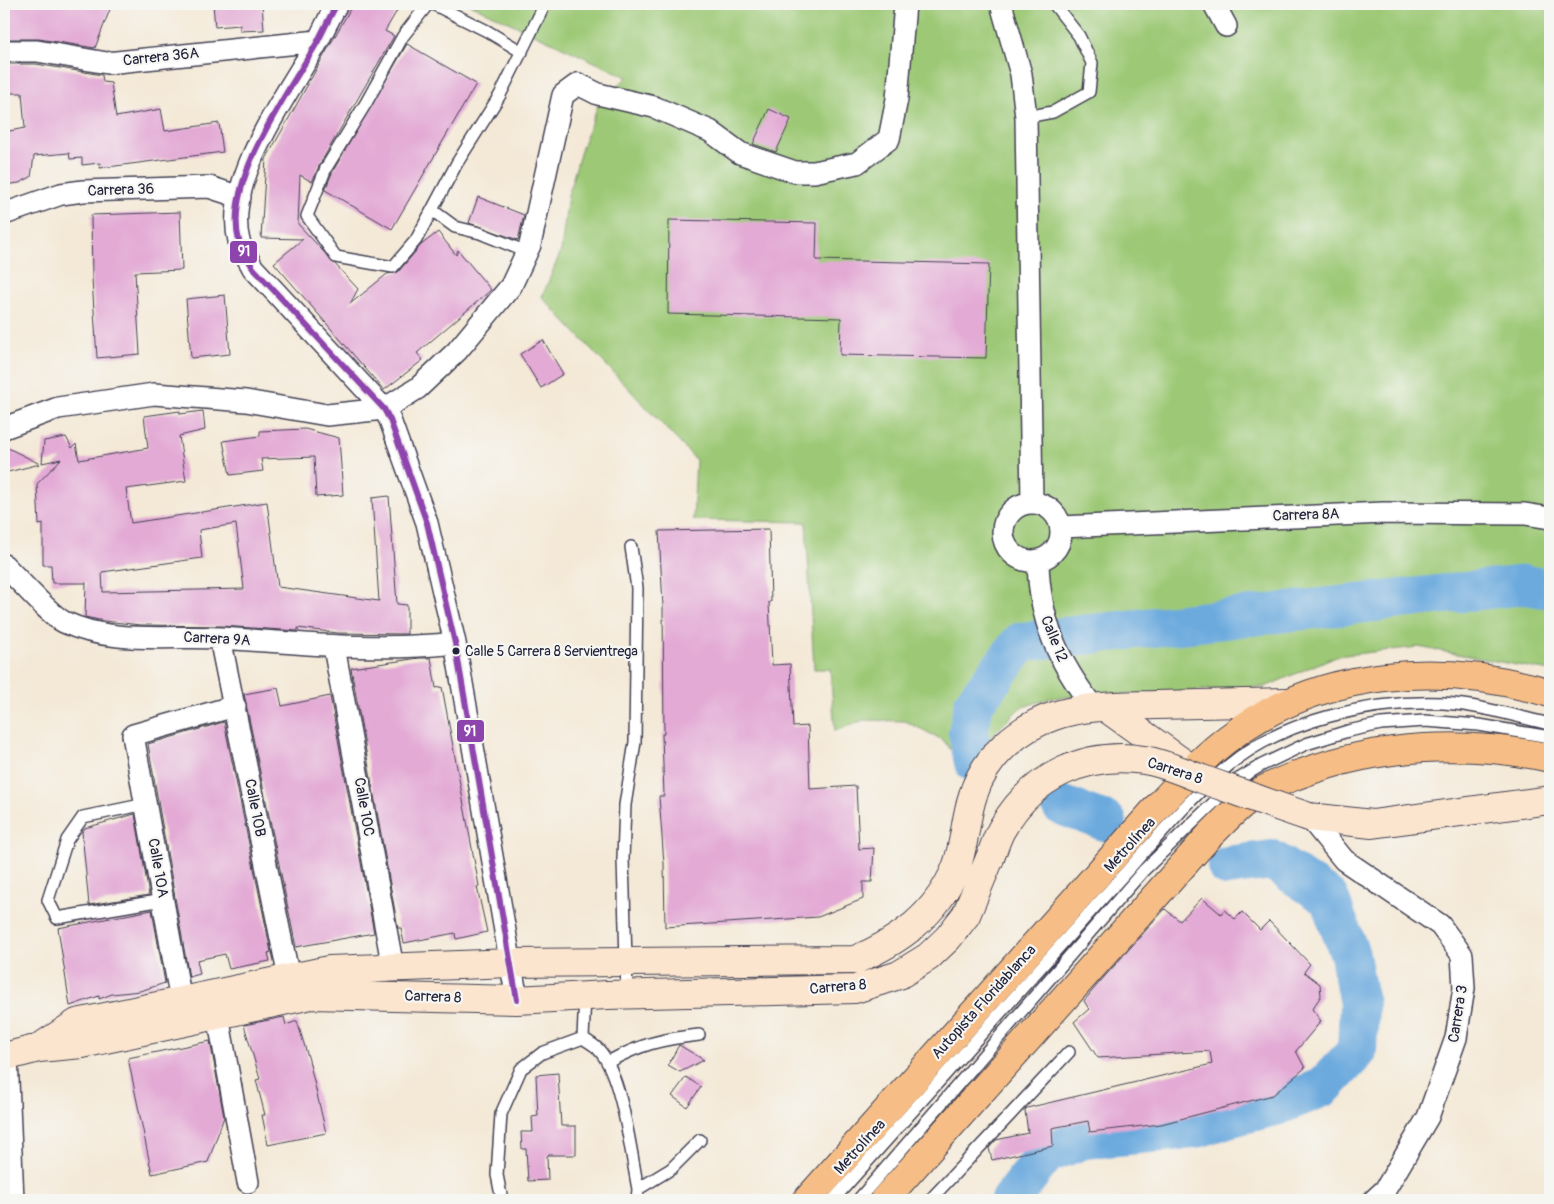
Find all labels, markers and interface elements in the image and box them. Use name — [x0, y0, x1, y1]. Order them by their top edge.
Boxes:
street label: Carrera 36A — [122, 44, 200, 70]
street label: Carrera 36 — [87, 179, 155, 201]
line badge: 91 — [229, 240, 258, 264]
text: 91 — [238, 243, 250, 260]
street label: Carrera 8A — [1272, 504, 1340, 526]
street label: Calle 12 — [1036, 613, 1072, 665]
street label: Carrera 9A — [183, 628, 251, 650]
place label: Calle 5 Carrera 8 Servientrega — [465, 643, 638, 660]
marker: Calle 5 Carrera 8 Servientrega — [451, 646, 461, 656]
line badge: 91 — [456, 719, 485, 743]
text: 91 — [464, 723, 476, 740]
street label: Carrera 8 — [1145, 753, 1206, 789]
street label: Calle 10C — [349, 776, 379, 838]
street label: Calle 10B — [240, 777, 270, 839]
street label: Metrolínea — [1100, 813, 1160, 877]
street label: Calle 10A — [143, 837, 173, 899]
street label: Autopista Floridablanca — [928, 941, 1040, 1063]
street label: Carrera 8 — [809, 975, 868, 999]
street label: Carrera 3 — [1444, 984, 1472, 1044]
street label: Carrera 8 — [404, 987, 462, 1008]
street label: Metrolínea — [830, 1115, 890, 1179]

